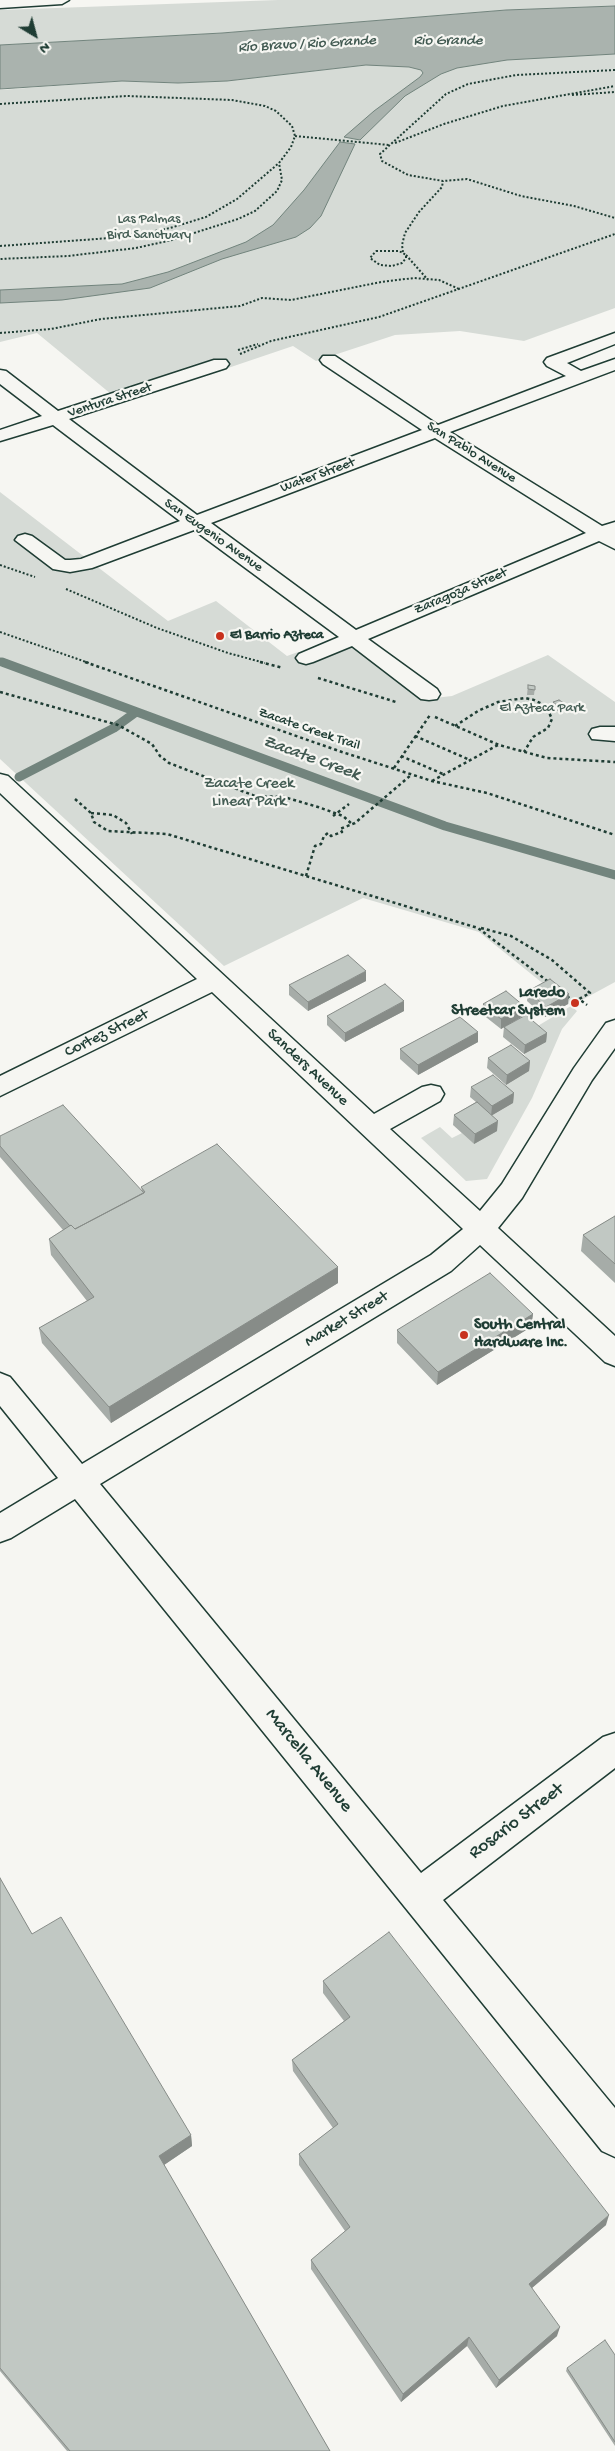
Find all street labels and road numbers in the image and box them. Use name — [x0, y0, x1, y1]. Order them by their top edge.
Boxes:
street label: Ventura Street — [66, 380, 154, 422]
street label: San Pablo Avenue — [423, 419, 519, 487]
street label: Water Street — [278, 455, 358, 497]
street label: San Eugenio Avenue — [160, 496, 266, 576]
street label: Zaragoza Street — [412, 565, 510, 619]
street label: Zacate Creek Trail — [256, 705, 362, 755]
street label: Cortez Street — [62, 1005, 152, 1063]
street label: Sanders Avenue — [262, 1025, 352, 1111]
street label: Market Street — [302, 1288, 392, 1352]
street label: Marcella Avenue — [259, 1704, 357, 1818]
street label: Rosario Street — [465, 1779, 569, 1865]

